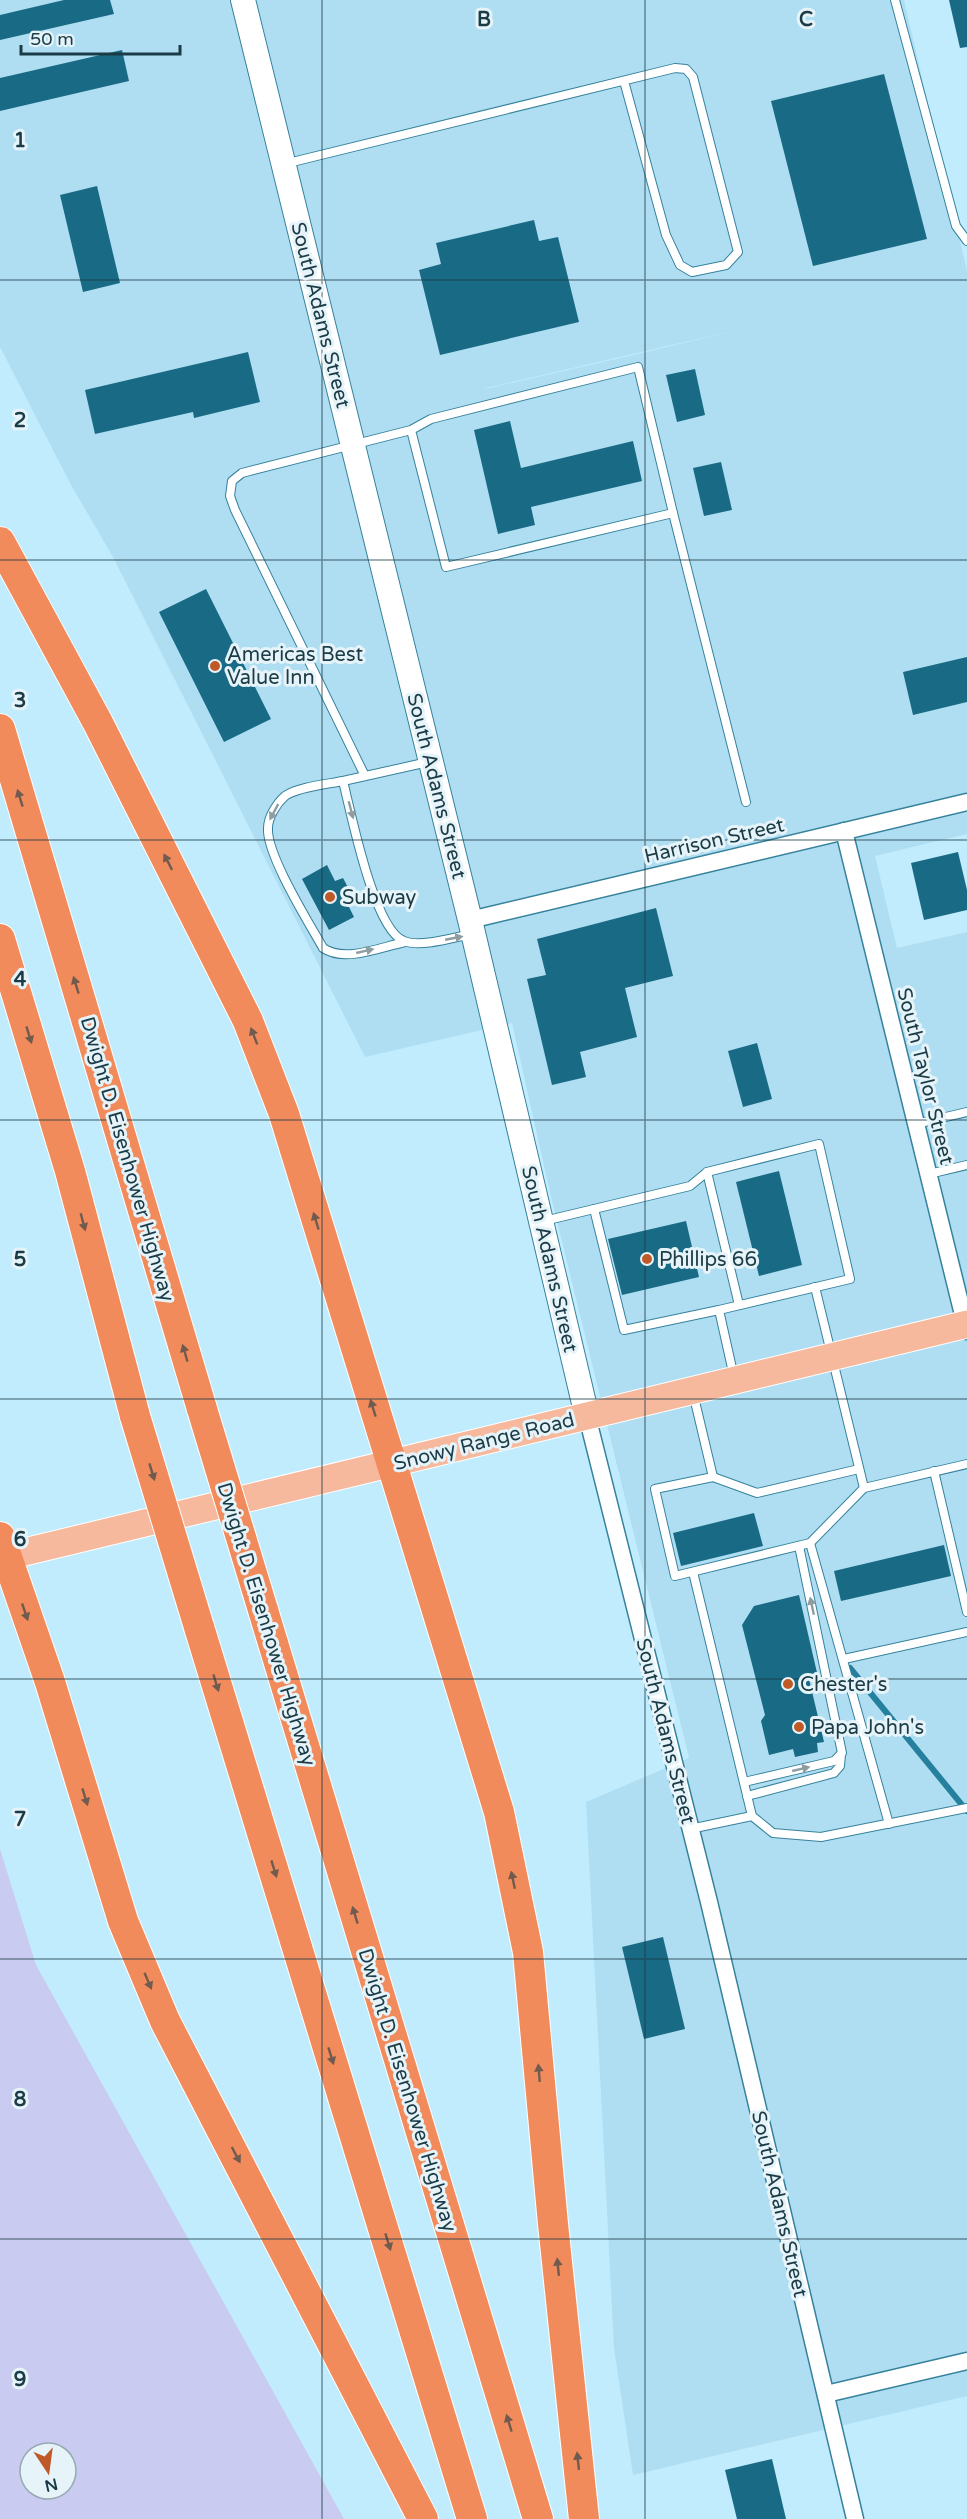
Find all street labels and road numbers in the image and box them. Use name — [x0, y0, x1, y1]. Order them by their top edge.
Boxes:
street label: South Adams Street — [285, 220, 355, 411]
street label: South Adams Street — [401, 691, 471, 882]
street label: Harrison Street — [642, 813, 787, 869]
street label: South Taylor Street — [891, 985, 959, 1167]
street label: Dwight D. Eisenhower Highway — [75, 1014, 179, 1305]
street label: South Adams Street — [516, 1164, 582, 1355]
street label: Snowy Range Road — [391, 1408, 577, 1476]
street label: Dwight D. Eisenhower Highway — [211, 1480, 321, 1769]
street label: South Adams Street — [630, 1636, 700, 1827]
street label: Dwight D. Eisenhower Highway — [352, 1946, 462, 2235]
street label: South Adams Street — [746, 2109, 812, 2300]

